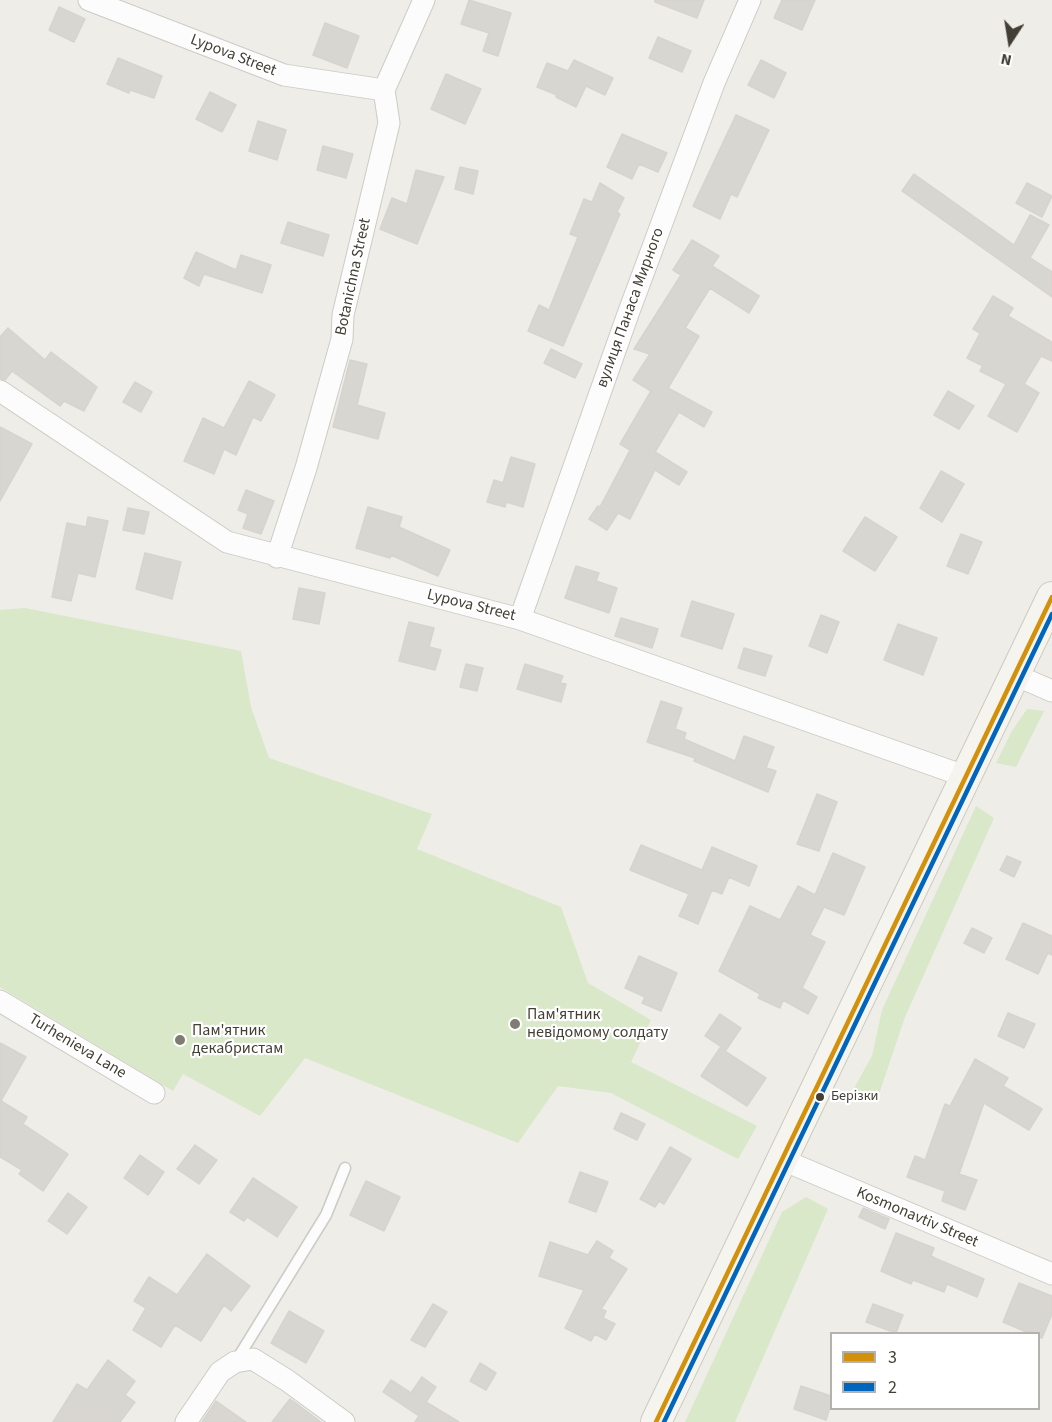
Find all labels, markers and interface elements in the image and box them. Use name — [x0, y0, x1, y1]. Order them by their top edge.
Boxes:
north arrow — [980, 12, 1040, 72]
street label: Lypova Street — [187, 31, 279, 81]
text: N — [999, 48, 1014, 71]
street label: Botanichna Street — [332, 216, 376, 338]
street label: вулиця Панаса Мирного — [593, 225, 669, 391]
street label: Lypova Street — [425, 586, 517, 626]
place label: Пам'ятник невідомому солдату — [527, 1005, 668, 1043]
street label: Turhenieva Lane — [25, 1010, 129, 1084]
marker: Пам'ятник невідомому солдату — [508, 1017, 522, 1031]
place label: Пам'ятник декабристам — [192, 1021, 283, 1059]
marker: Пам'ятник декабристам — [173, 1033, 187, 1047]
place label: Берізки — [831, 1089, 879, 1105]
marker: Берізки — [814, 1091, 826, 1103]
street label: Kosmonavtiv Street — [853, 1184, 981, 1252]
legend — [830, 1332, 1040, 1410]
text: 3 — [888, 1345, 897, 1370]
text: 2 — [888, 1375, 897, 1400]

